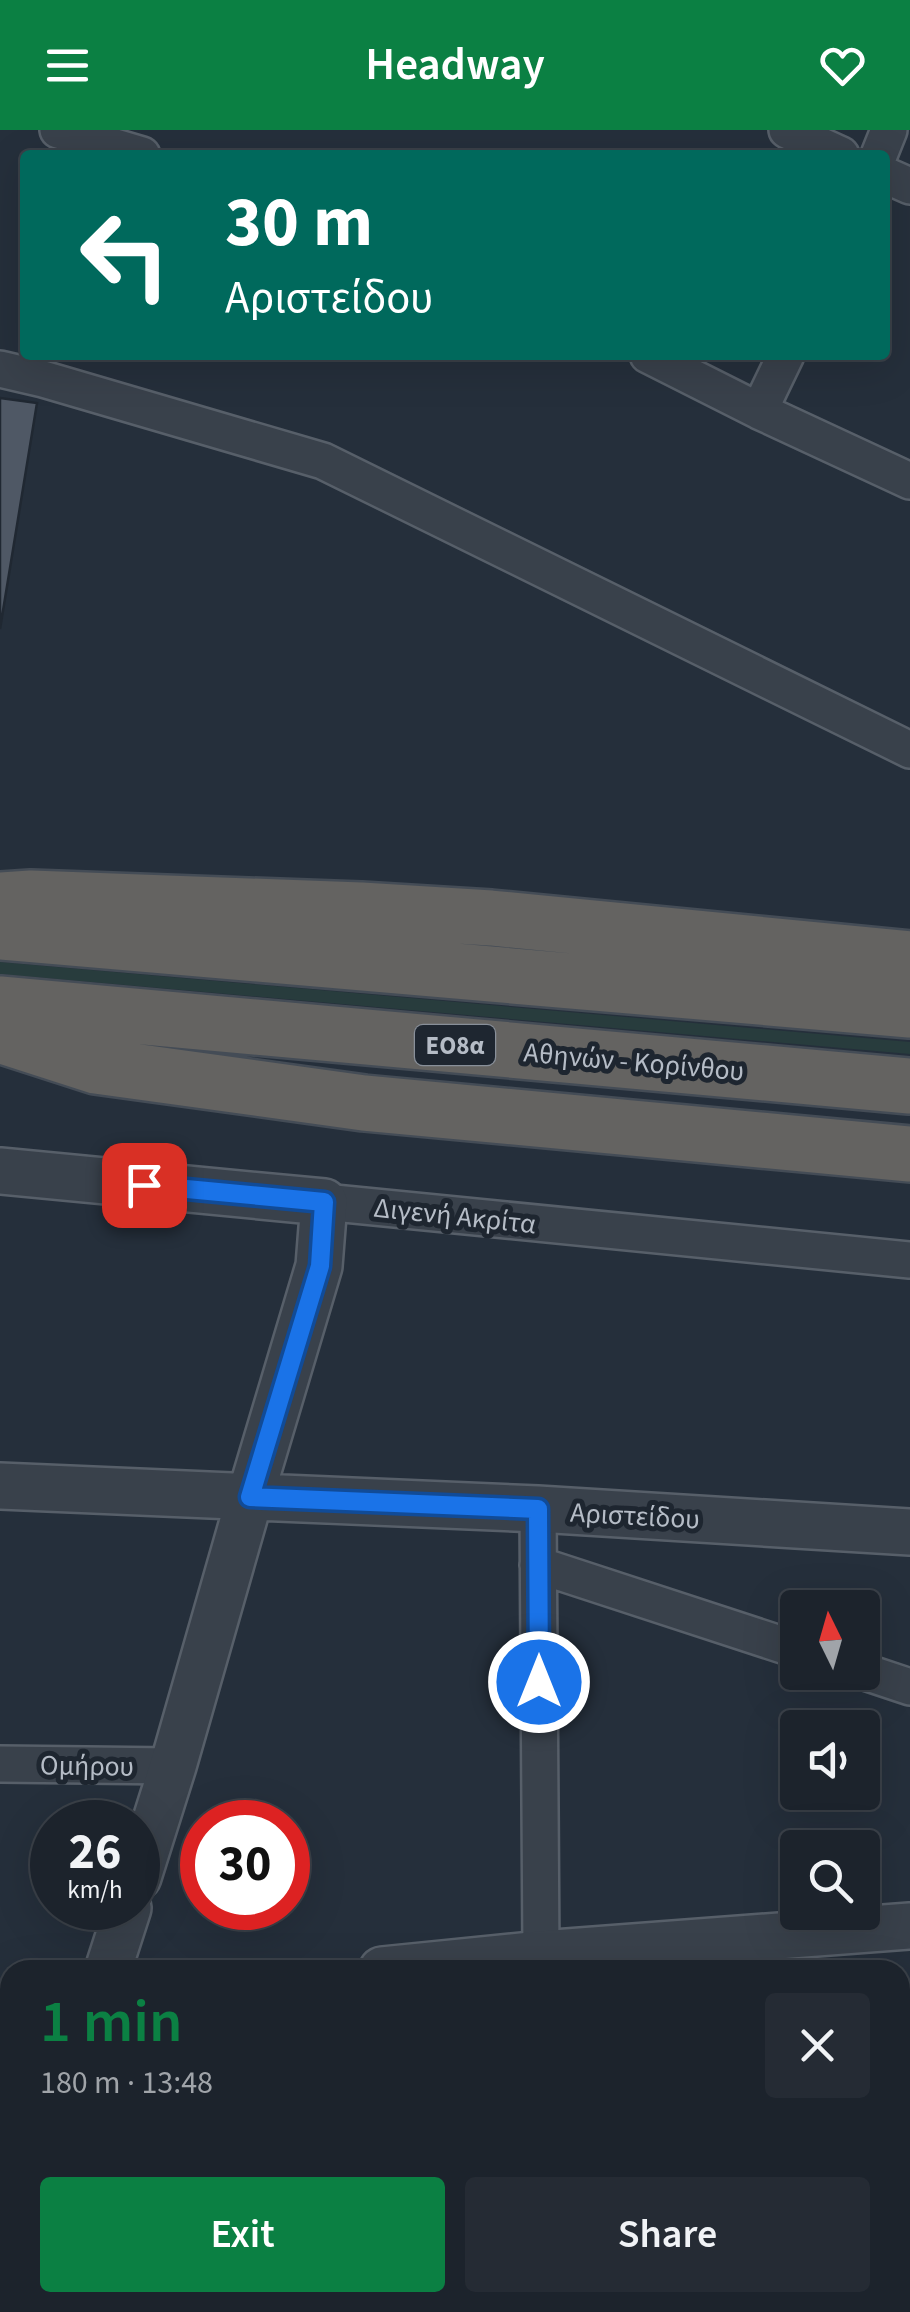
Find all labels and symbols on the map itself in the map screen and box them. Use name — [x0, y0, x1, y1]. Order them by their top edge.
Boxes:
road number: ΕΟ8α — [415, 1025, 495, 1065]
street label: Αθηνών - Κορίνθου — [522, 1032, 746, 1092]
pin — [102, 1143, 187, 1228]
street label: Διγενή Ακρίτα — [372, 1188, 538, 1244]
street label: Αριστείδου — [569, 1493, 701, 1539]
north arrow — [780, 1590, 880, 1690]
position arrow — [487, 1630, 591, 1734]
street label: Ομήρου — [40, 1745, 134, 1787]
speed limit sign: 30 — [180, 1800, 310, 1930]

